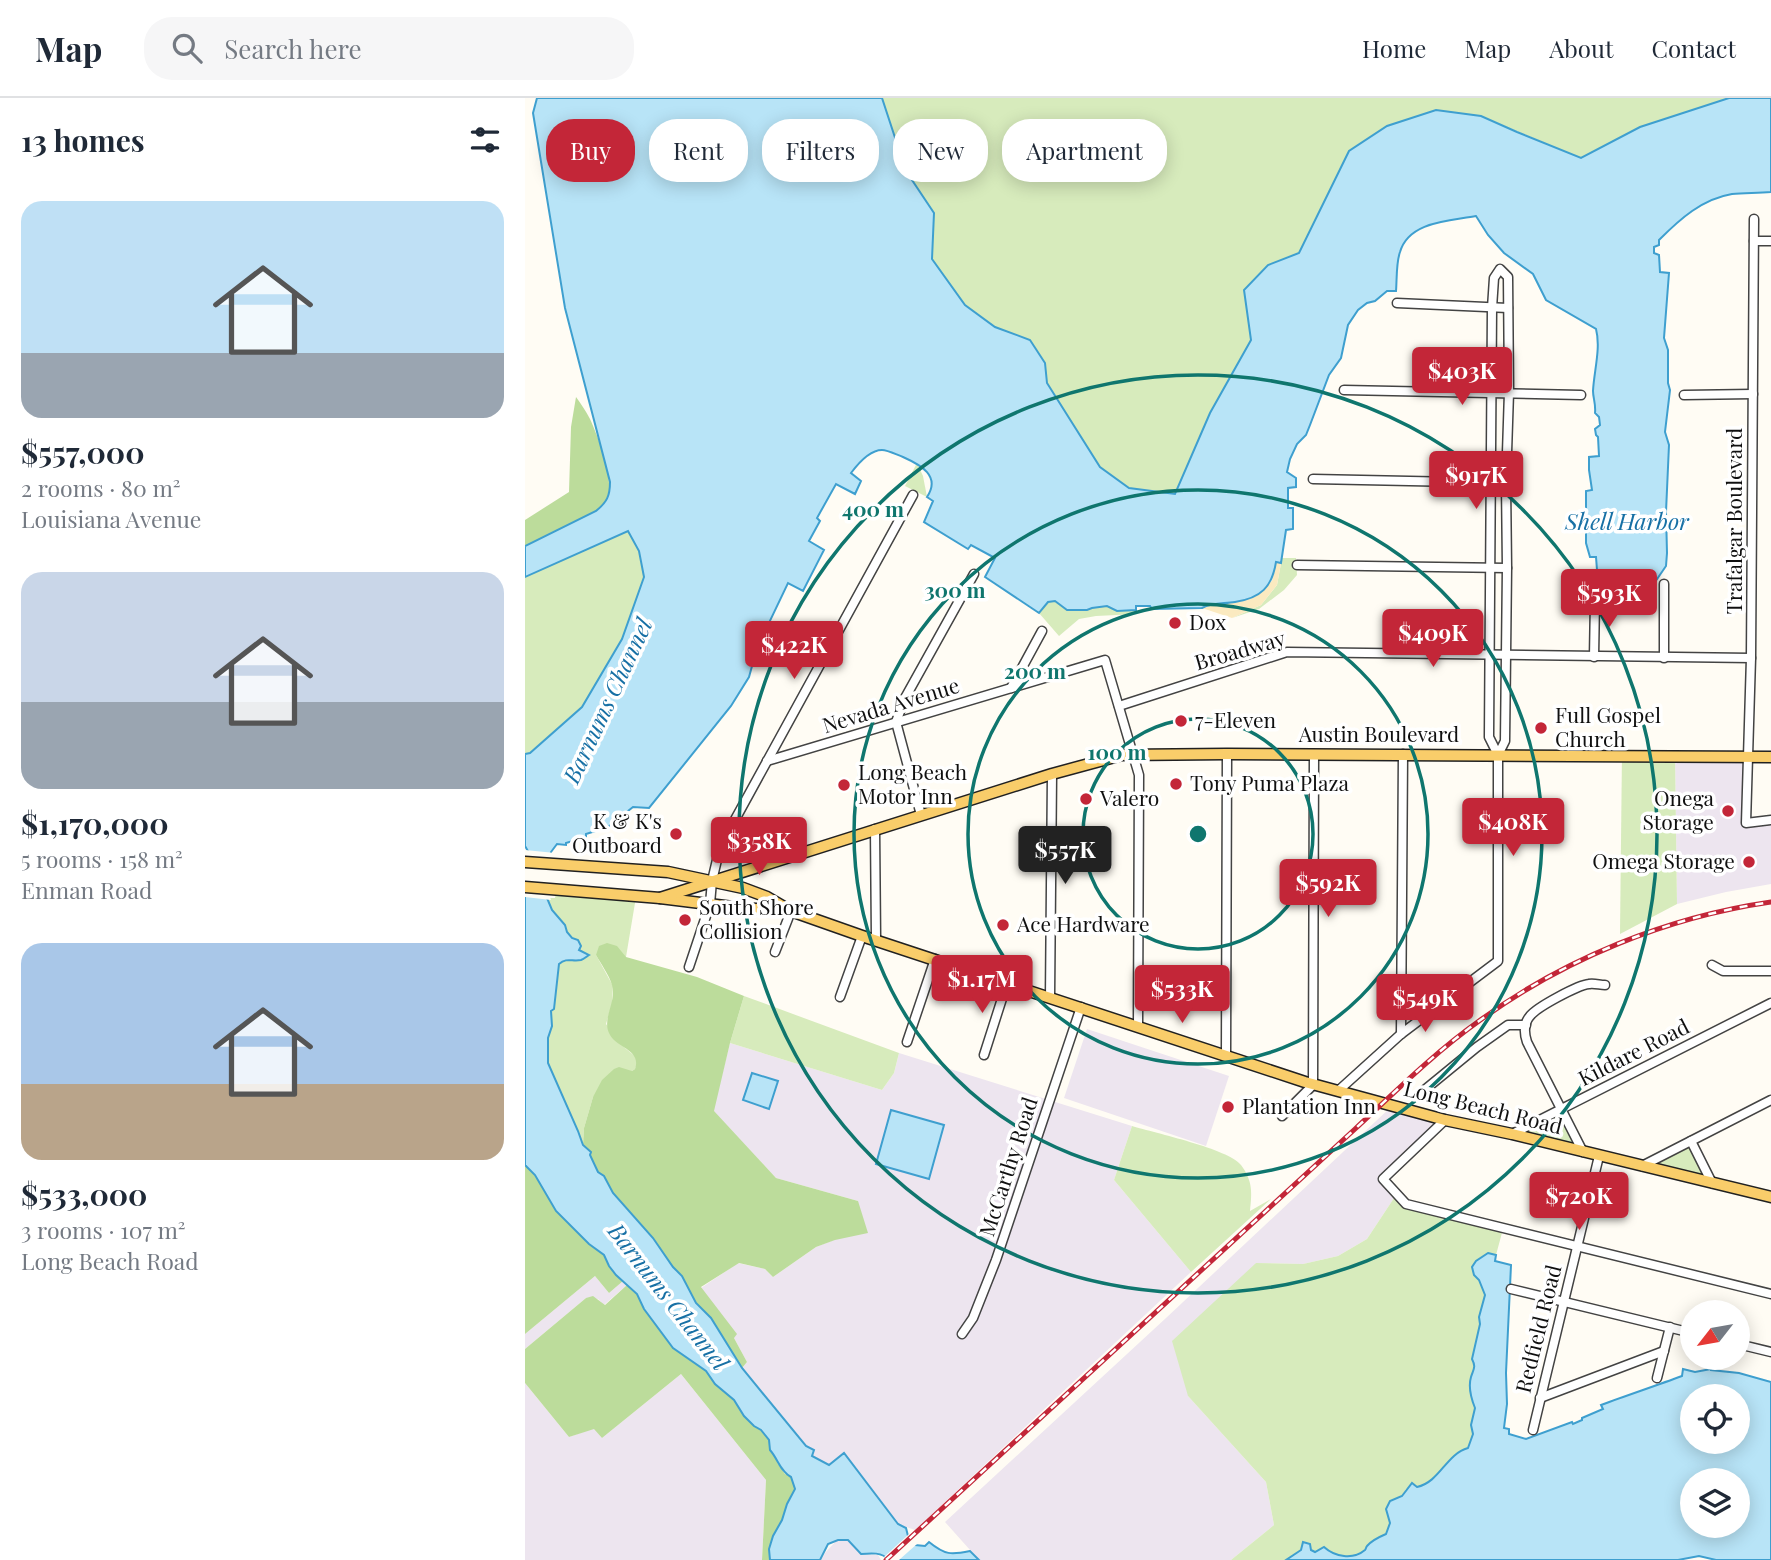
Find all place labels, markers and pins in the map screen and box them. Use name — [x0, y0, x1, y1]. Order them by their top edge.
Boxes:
pin: $403K — [1413, 348, 1511, 407]
pin: $917K — [1427, 452, 1525, 511]
pin: $593K — [1560, 570, 1658, 629]
place label: Dox — [1189, 607, 1226, 635]
pin: $409K — [1384, 610, 1482, 669]
marker: Dox — [1167, 615, 1183, 631]
pin: $422K — [745, 622, 843, 681]
place label: Full Gospel Church — [1555, 700, 1661, 752]
place label: 7-Eleven — [1195, 705, 1277, 733]
marker: 7-Eleven — [1173, 713, 1189, 729]
marker: Full Gospel Church — [1533, 720, 1549, 736]
place label: Long Beach Motor Inn — [858, 757, 968, 809]
place label: Tony Puma Plaza — [1190, 768, 1349, 796]
marker: Tony Puma Plaza — [1168, 776, 1184, 792]
marker: Long Beach Motor Inn — [836, 777, 852, 793]
place label: Valero — [1099, 783, 1159, 811]
place label: Onega Storage — [1642, 783, 1715, 835]
marker: Valero — [1078, 791, 1094, 807]
pin: $408K — [1464, 798, 1562, 858]
marker: Onega Storage — [1720, 803, 1736, 819]
place label: K & K's Outboard — [572, 806, 662, 858]
pin: $358K — [710, 818, 808, 877]
centre of rings — [1186, 822, 1210, 846]
marker: K & K's Outboard — [668, 826, 684, 842]
pin: $557K — [1016, 826, 1114, 886]
place label: Omega Storage — [1592, 846, 1735, 874]
marker: Omega Storage — [1741, 854, 1757, 870]
pin: $592K — [1279, 860, 1377, 919]
place label: South Shore Collision — [699, 892, 814, 944]
place label: Ace Hardware — [1016, 909, 1150, 937]
marker: South Shore Collision — [677, 912, 693, 928]
marker: Ace Hardware — [995, 917, 1011, 933]
pin: $1.17M — [925, 956, 1039, 1015]
pin: $533K — [1133, 965, 1231, 1025]
pin: $549K — [1376, 974, 1474, 1034]
place label: Plantation Inn — [1242, 1091, 1377, 1119]
marker: Plantation Inn — [1220, 1099, 1236, 1115]
pin: $720K — [1530, 1172, 1628, 1232]

